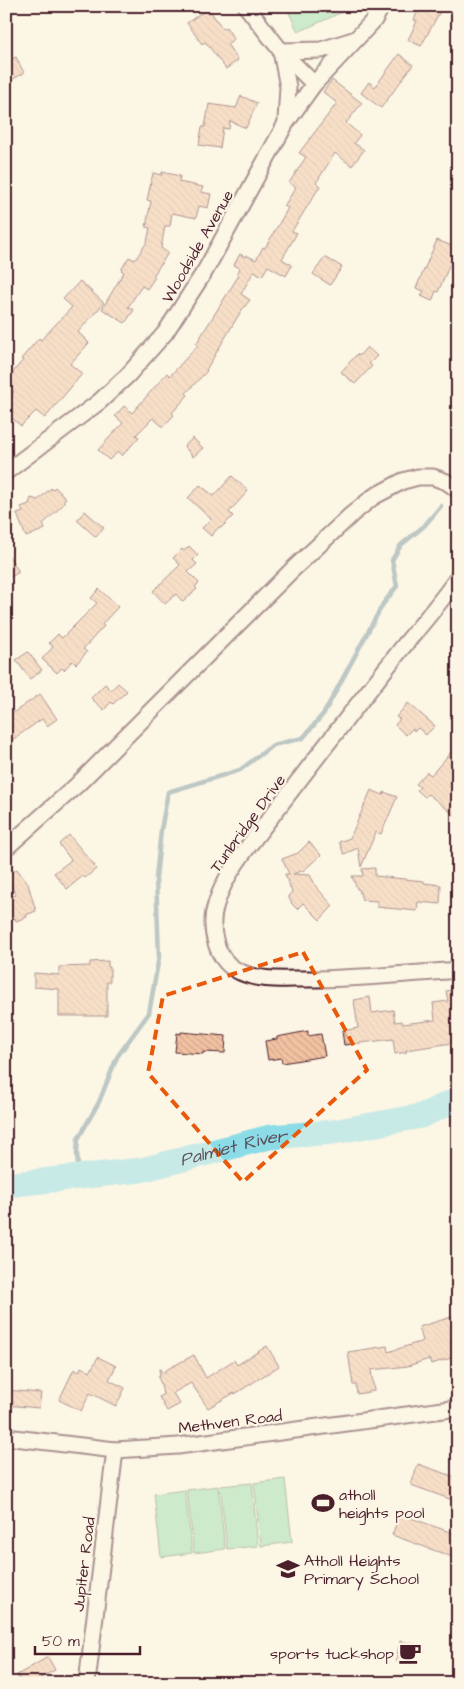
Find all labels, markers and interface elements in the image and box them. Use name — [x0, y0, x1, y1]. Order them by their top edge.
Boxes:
street label: Woodside Avenue — [157, 186, 239, 307]
street label: Tunbridge Drive — [205, 770, 292, 878]
water label: Palmiet River — [177, 1124, 290, 1173]
street label: Methven Road — [177, 1405, 283, 1439]
place label: atholl heights pool — [339, 1484, 425, 1525]
sports icon: atholl heights pool — [310, 1490, 336, 1516]
street label: Jupiter Road — [67, 1516, 101, 1613]
place label: Atholl Heights Primary School — [304, 1550, 419, 1591]
school or university icon: Atholl Heights Primary School — [275, 1556, 301, 1582]
scale bar — [35, 1624, 140, 1656]
text: 50 m — [42, 1631, 80, 1652]
cafe icon: sports tuckshop — [397, 1640, 423, 1666]
place label: sports tuckshop — [270, 1643, 394, 1665]

